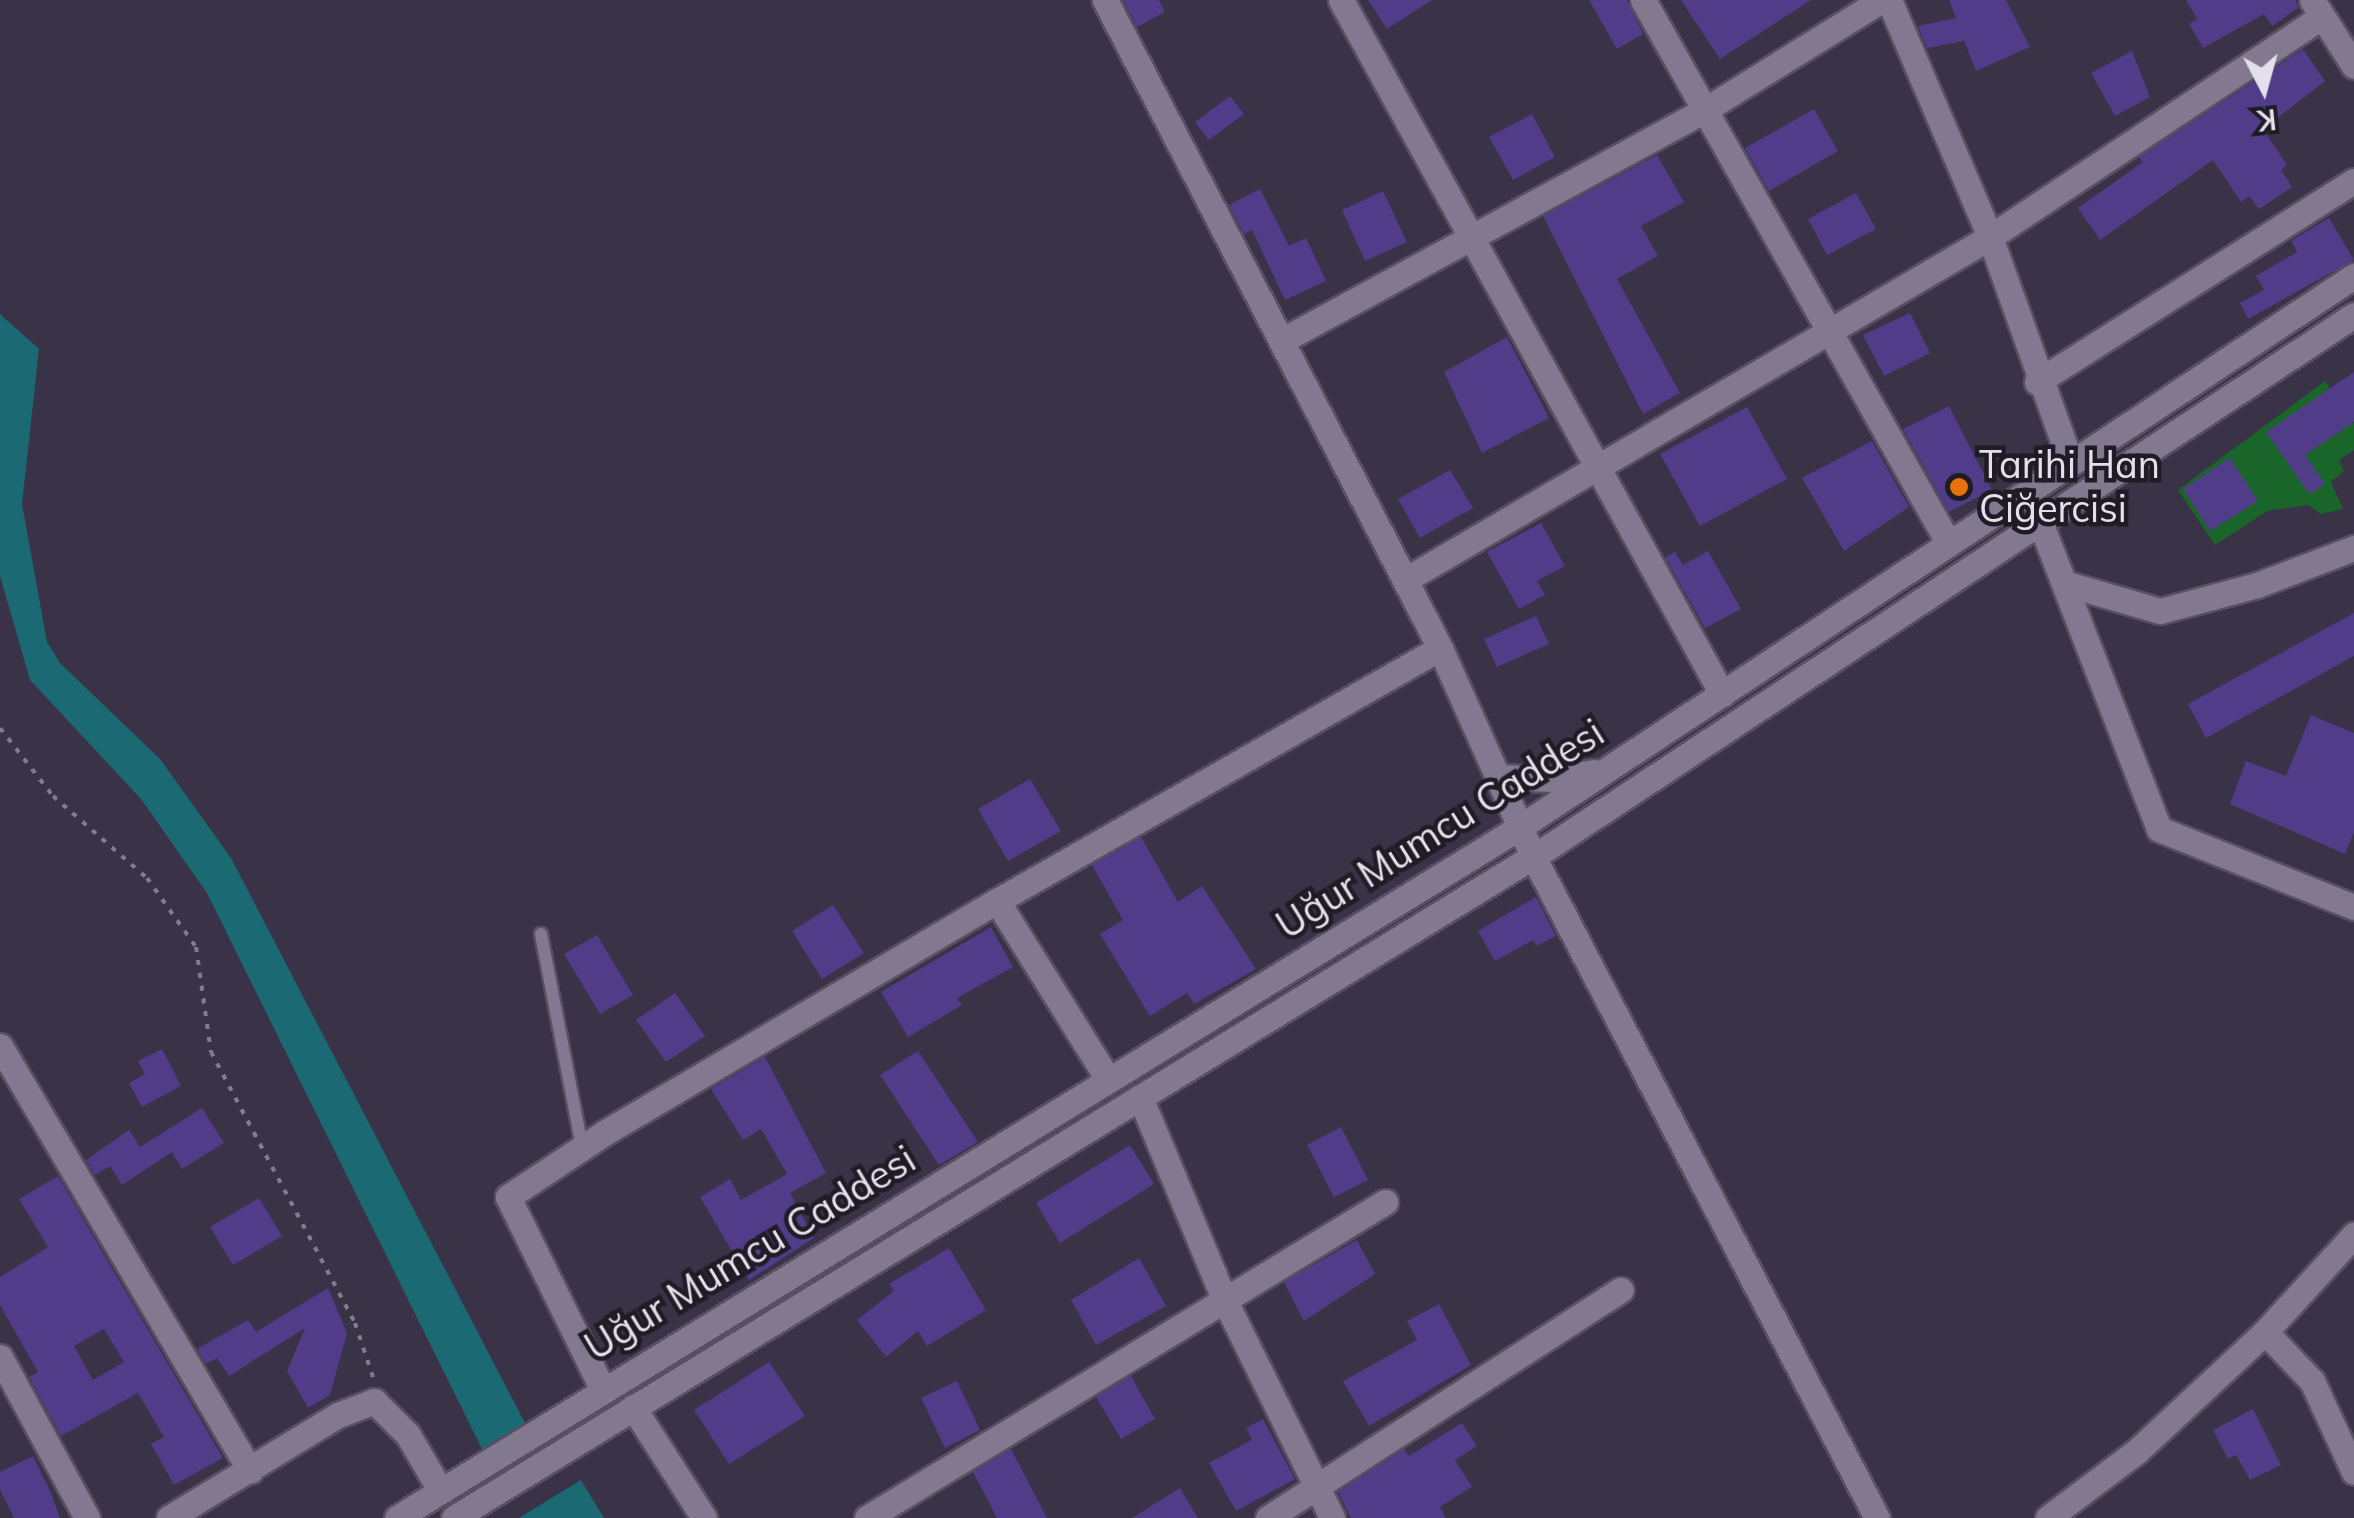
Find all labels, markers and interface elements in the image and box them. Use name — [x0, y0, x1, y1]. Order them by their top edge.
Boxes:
north arrow — [2214, 40, 2314, 140]
text: K — [2256, 102, 2278, 139]
place label: Tarihi Han Ciğercisi — [1979, 442, 2160, 532]
marker: Tarihi Han Ciğercisi — [1948, 476, 1970, 498]
street label: Uğur Mumcu Caddesi — [1268, 710, 1612, 948]
street label: Uğur Mumcu Caddesi — [577, 1136, 923, 1370]

